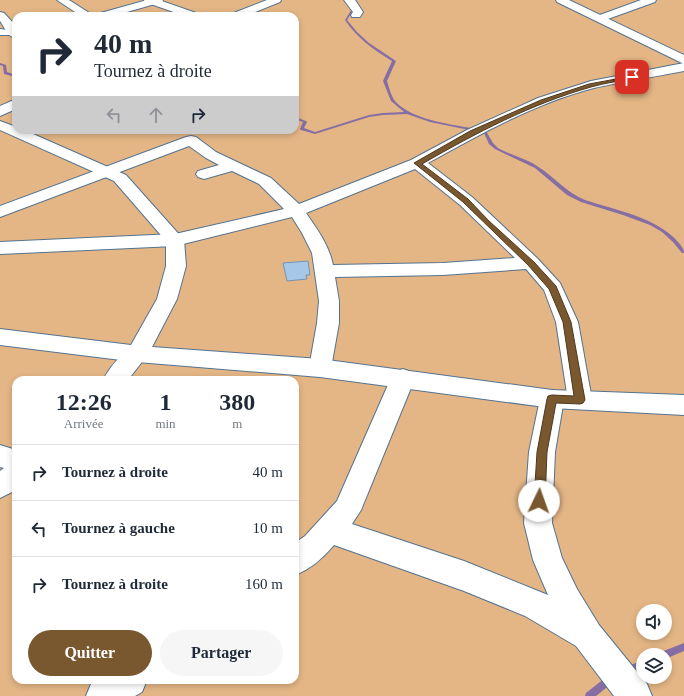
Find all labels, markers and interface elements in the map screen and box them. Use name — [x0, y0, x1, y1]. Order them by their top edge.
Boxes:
icon: right — [28, 28, 80, 80]
text: 40 m — [94, 28, 152, 59]
pin — [615, 60, 649, 94]
text: Tournez à droite — [94, 61, 212, 81]
icon: arrive — [621, 66, 643, 88]
icon: left — [103, 104, 125, 126]
icon: ahead — [145, 104, 167, 126]
icon: right — [187, 104, 209, 126]
text: 12:26 — [56, 389, 112, 415]
text: 1 — [159, 389, 171, 415]
text: 380 — [219, 389, 255, 415]
text: Arrivée — [64, 416, 104, 431]
text: min — [155, 416, 176, 431]
text: m — [232, 416, 242, 431]
icon: right — [28, 462, 50, 484]
text: Tournez à droite — [62, 464, 168, 480]
text: 40 m — [253, 464, 283, 480]
position arrow — [518, 480, 560, 522]
icon: left — [28, 518, 50, 540]
text: Tournez à gauche — [62, 520, 175, 536]
text: 10 m — [253, 520, 283, 536]
icon: right — [28, 574, 50, 596]
text: Tournez à droite — [62, 576, 168, 592]
text: 160 m — [245, 576, 283, 592]
map controls — [636, 604, 672, 684]
button: sound — [636, 604, 672, 640]
button: Quitter — [28, 630, 152, 676]
button: Partager — [160, 630, 283, 676]
button: layers — [636, 648, 672, 684]

